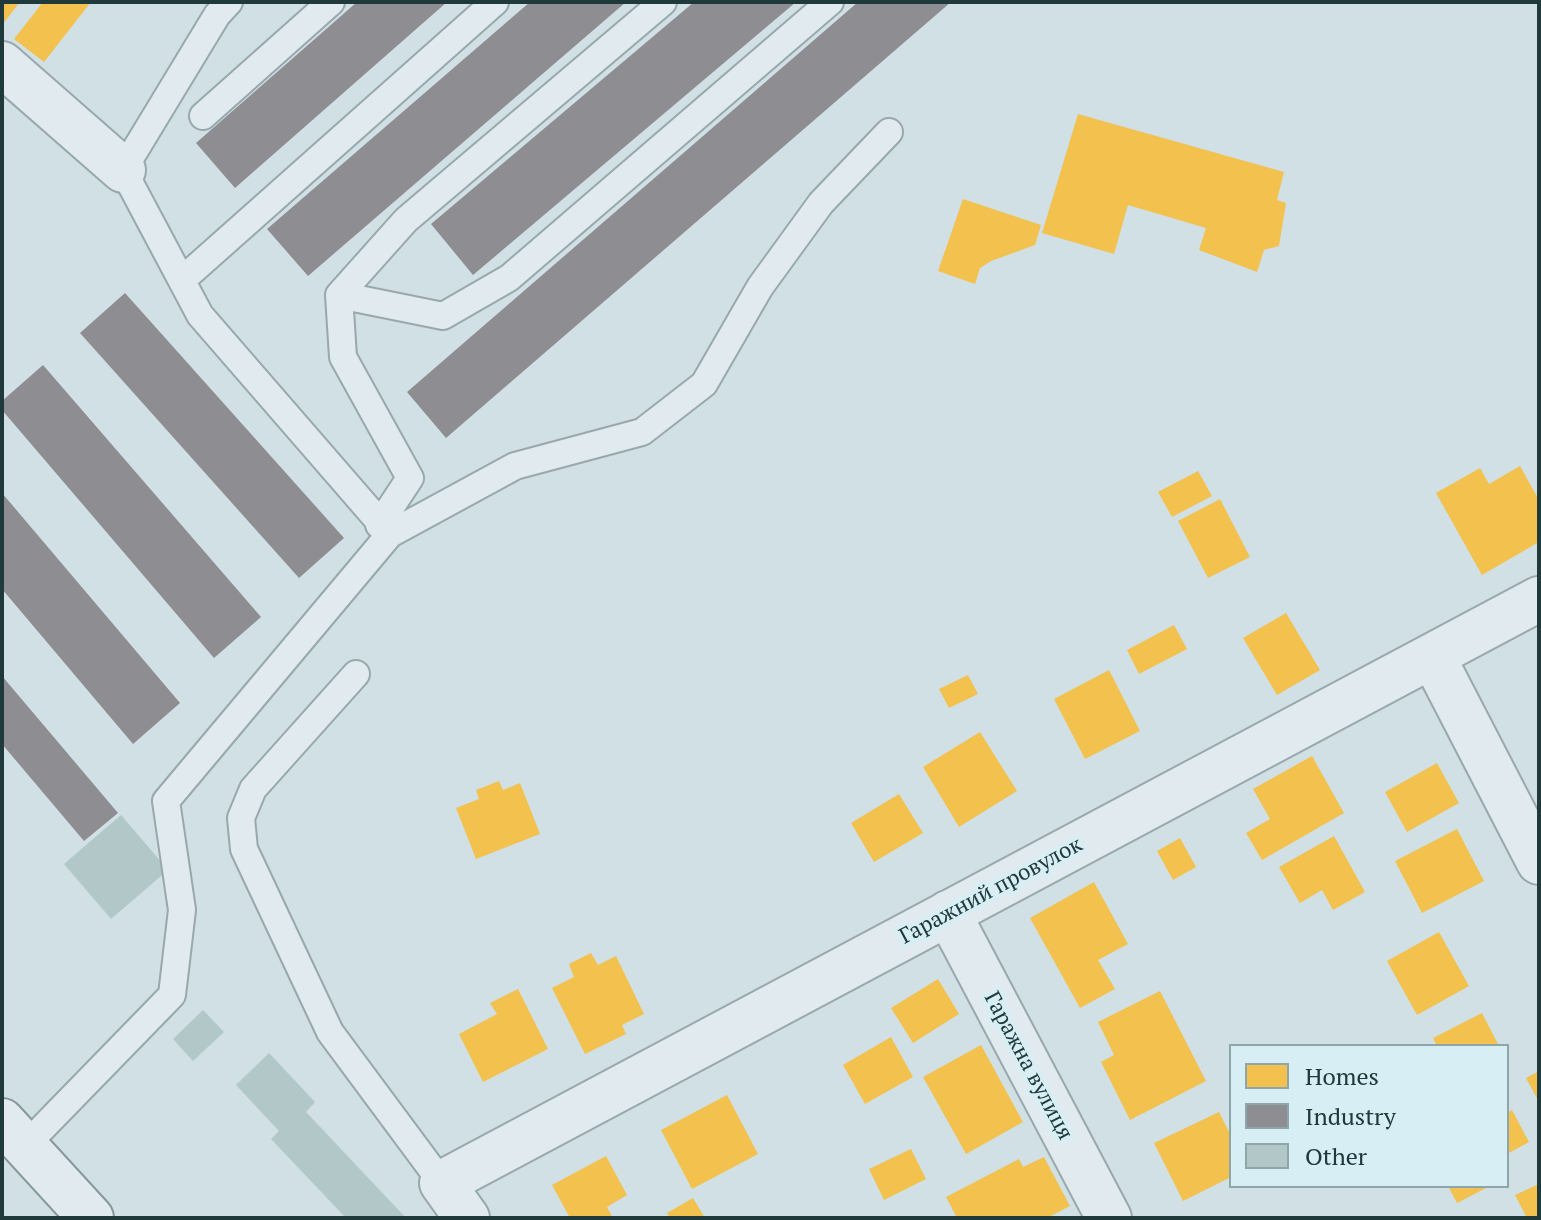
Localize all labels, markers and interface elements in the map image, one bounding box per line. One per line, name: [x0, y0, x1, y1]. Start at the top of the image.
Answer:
street label: Гаражний провулок: [895, 832, 1087, 950]
street label: Гаражна вулиця: [978, 987, 1078, 1145]
legend: [1229, 1044, 1509, 1188]
text: Homes: [1305, 1060, 1379, 1092]
text: Industry: [1305, 1100, 1396, 1132]
text: Other: [1305, 1140, 1367, 1172]

